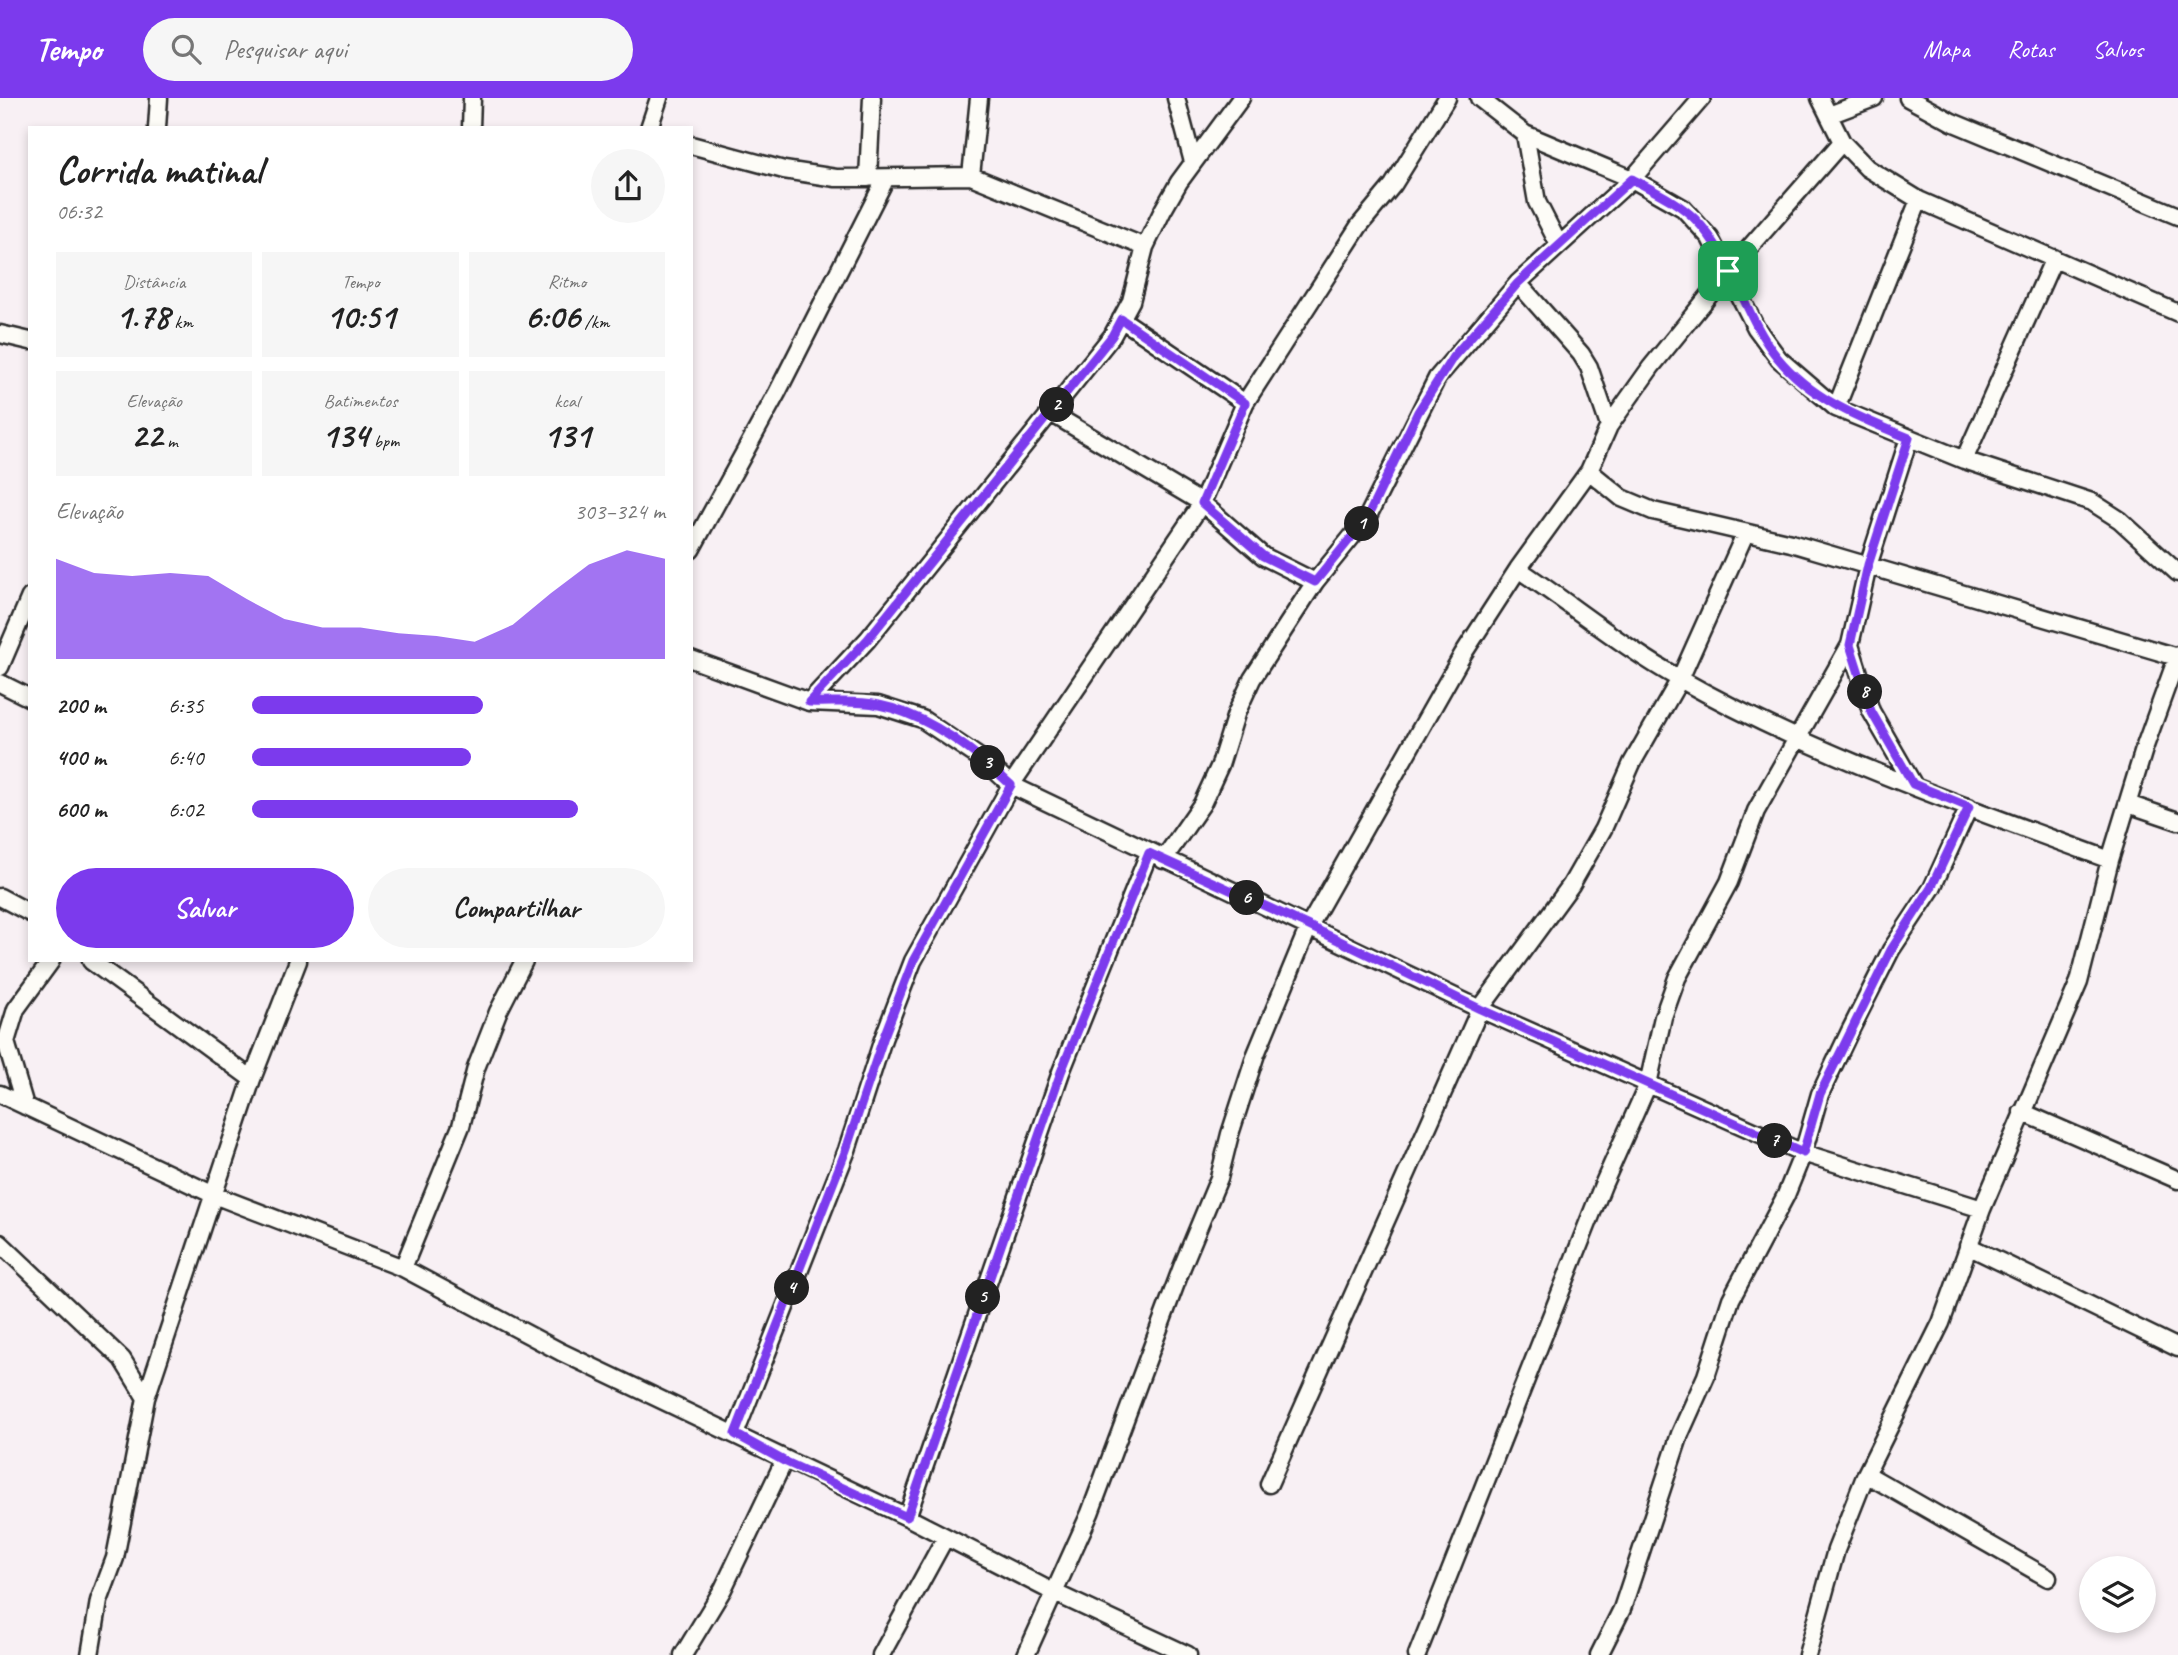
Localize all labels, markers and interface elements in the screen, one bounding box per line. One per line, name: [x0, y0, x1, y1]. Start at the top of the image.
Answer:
search box: [143, 18, 633, 81]
text: Tempo: [35, 28, 101, 70]
icon: search: [167, 30, 205, 68]
text: Pesquisar aqui: [223, 33, 347, 66]
text: Mapa: [1923, 34, 1970, 64]
text: Rotas: [2008, 34, 2054, 64]
text: Salvos: [2092, 34, 2143, 64]
text: Corrida matinal: [56, 147, 262, 194]
button: share: [591, 149, 665, 223]
text: 06:32: [56, 197, 102, 226]
pin: [1698, 241, 1758, 301]
icon: arrive: [1709, 252, 1747, 290]
text: Distância: [123, 270, 185, 294]
text: Tempo: [342, 270, 379, 294]
text: Ritmo: [548, 270, 586, 294]
text: 1.78: [116, 294, 170, 339]
text: 10:51: [326, 294, 395, 339]
text: 6:06: [524, 294, 580, 339]
text: km: [170, 310, 193, 334]
text: /km: [580, 310, 609, 334]
pin: 2: [1040, 388, 1074, 422]
text: Elevação: [127, 389, 182, 413]
text: Batimentos: [324, 389, 397, 413]
text: kcal: [554, 389, 579, 413]
text: 2: [1052, 392, 1061, 416]
text: 22: [131, 413, 162, 458]
text: 134: [322, 413, 369, 458]
text: 131: [543, 413, 590, 458]
text: m: [162, 429, 178, 453]
text: bpm: [369, 429, 399, 453]
text: Elevação: [56, 497, 123, 526]
text: 303–324 m: [574, 497, 665, 526]
pin: 1: [1344, 506, 1380, 542]
text: 1: [1357, 511, 1366, 535]
pin: 8: [1848, 674, 1882, 710]
text: 8: [1860, 679, 1869, 703]
text: 200 m: [56, 691, 106, 720]
text: 6:35: [168, 691, 204, 720]
text: 400 m: [56, 743, 106, 772]
text: 6:40: [168, 743, 204, 772]
pin: 3: [970, 746, 1006, 780]
text: 3: [983, 750, 992, 774]
text: 600 m: [56, 795, 106, 824]
text: 6:02: [168, 795, 204, 824]
button: Salvar: [56, 868, 354, 948]
button: Compartilhar: [368, 868, 665, 948]
pin: 6: [1230, 880, 1264, 916]
text: 6: [1242, 885, 1251, 909]
pin: 7: [1758, 1124, 1792, 1158]
text: 7: [1770, 1128, 1779, 1152]
pin: 4: [774, 1270, 810, 1306]
text: 4: [787, 1275, 796, 1299]
pin: 5: [965, 1280, 1000, 1314]
text: 5: [978, 1284, 987, 1308]
map controls: [2079, 1556, 2156, 1633]
button: layers: [2079, 1556, 2156, 1633]

